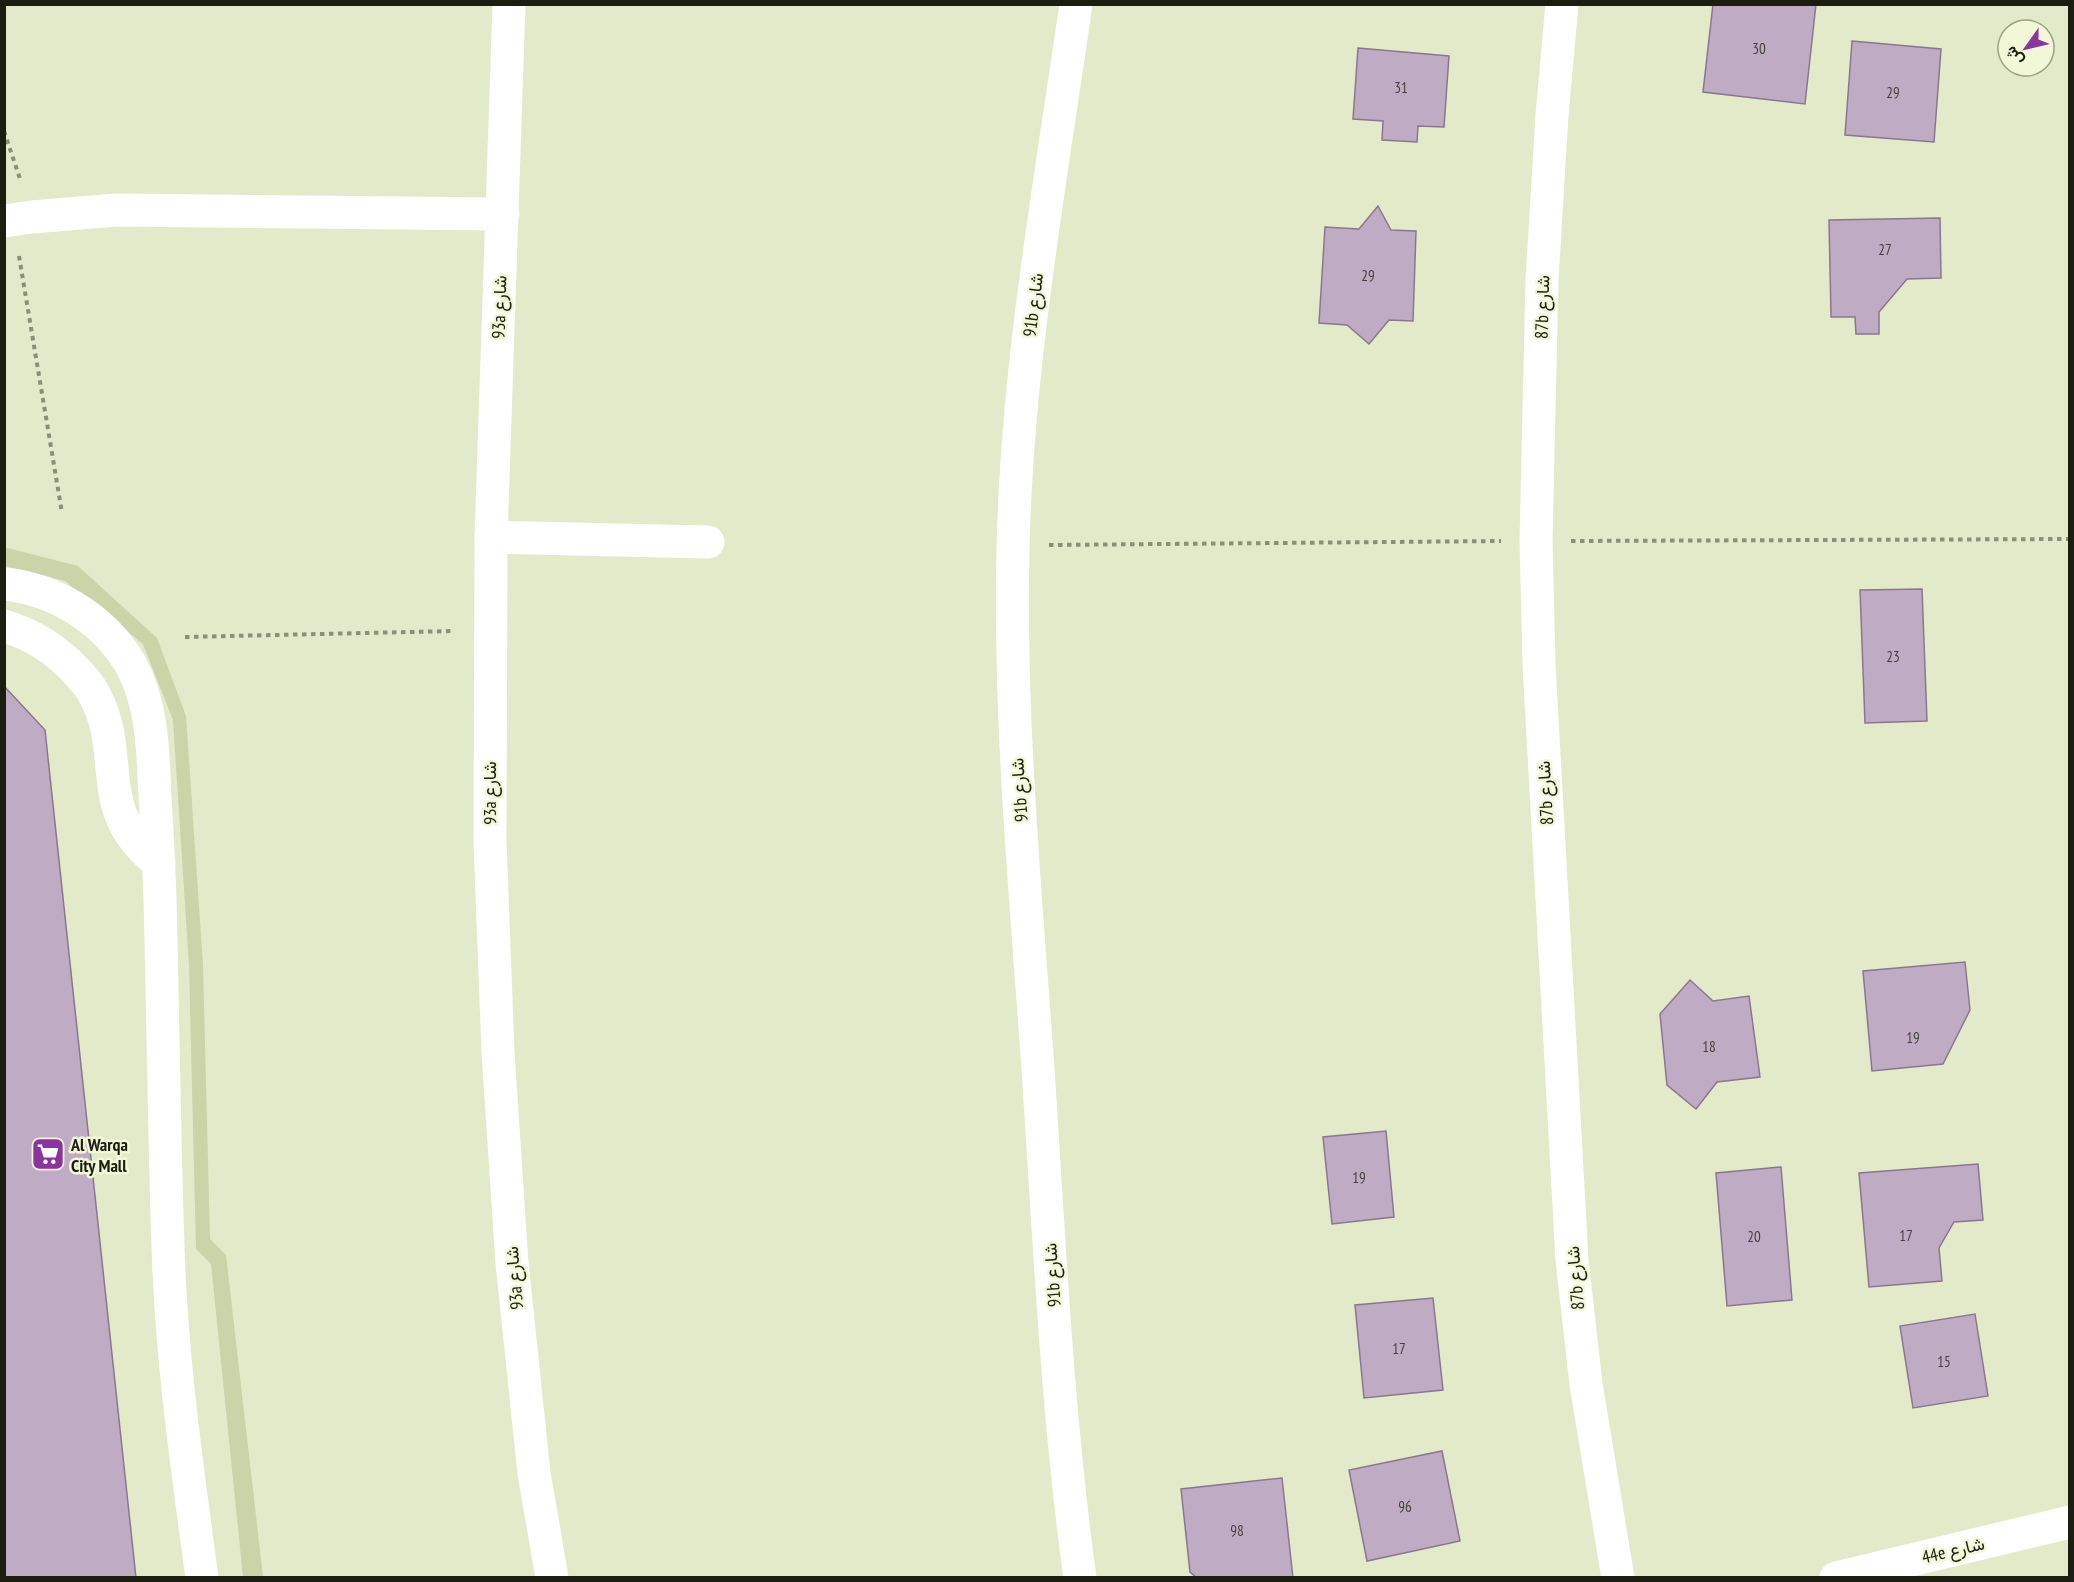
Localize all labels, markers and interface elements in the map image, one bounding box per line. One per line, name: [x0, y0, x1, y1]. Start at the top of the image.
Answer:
north arrow: [1996, 18, 2056, 78]
house number: 30: [1752, 39, 1766, 58]
text: ش: [2000, 43, 2027, 70]
house number: 31: [1394, 78, 1408, 97]
house number: 29: [1886, 83, 1900, 102]
house number: 27: [1878, 240, 1892, 259]
house number: 29: [1361, 266, 1375, 285]
street label: 91b شارع: [1018, 272, 1049, 338]
street label: 93a شارع: [486, 275, 513, 339]
street label: 87b شارع: [1529, 275, 1556, 339]
house number: 23: [1886, 647, 1900, 666]
street label: 91b شارع: [1005, 757, 1034, 823]
street label: 87b شارع: [1532, 760, 1559, 826]
street label: 93a شارع: [478, 761, 502, 825]
house number: 19: [1906, 1028, 1920, 1047]
house number: 18: [1702, 1037, 1716, 1056]
place label: Al Warqa City Mall: [70, 1133, 128, 1177]
supermarket icon: Al Warqa City Mall: [30, 1136, 66, 1172]
house number: 19: [1352, 1168, 1366, 1187]
house number: 17: [1899, 1226, 1913, 1245]
house number: 20: [1747, 1227, 1761, 1246]
street label: 91b شارع: [1038, 1242, 1067, 1308]
street label: 93a شارع: [500, 1245, 529, 1311]
street label: 87b شارع: [1561, 1245, 1590, 1311]
house number: 17: [1392, 1339, 1406, 1358]
house number: 15: [1937, 1352, 1951, 1371]
house number: 96: [1398, 1497, 1412, 1516]
house number: 98: [1230, 1521, 1244, 1540]
street label: 44e شارع: [1919, 1532, 1987, 1569]

